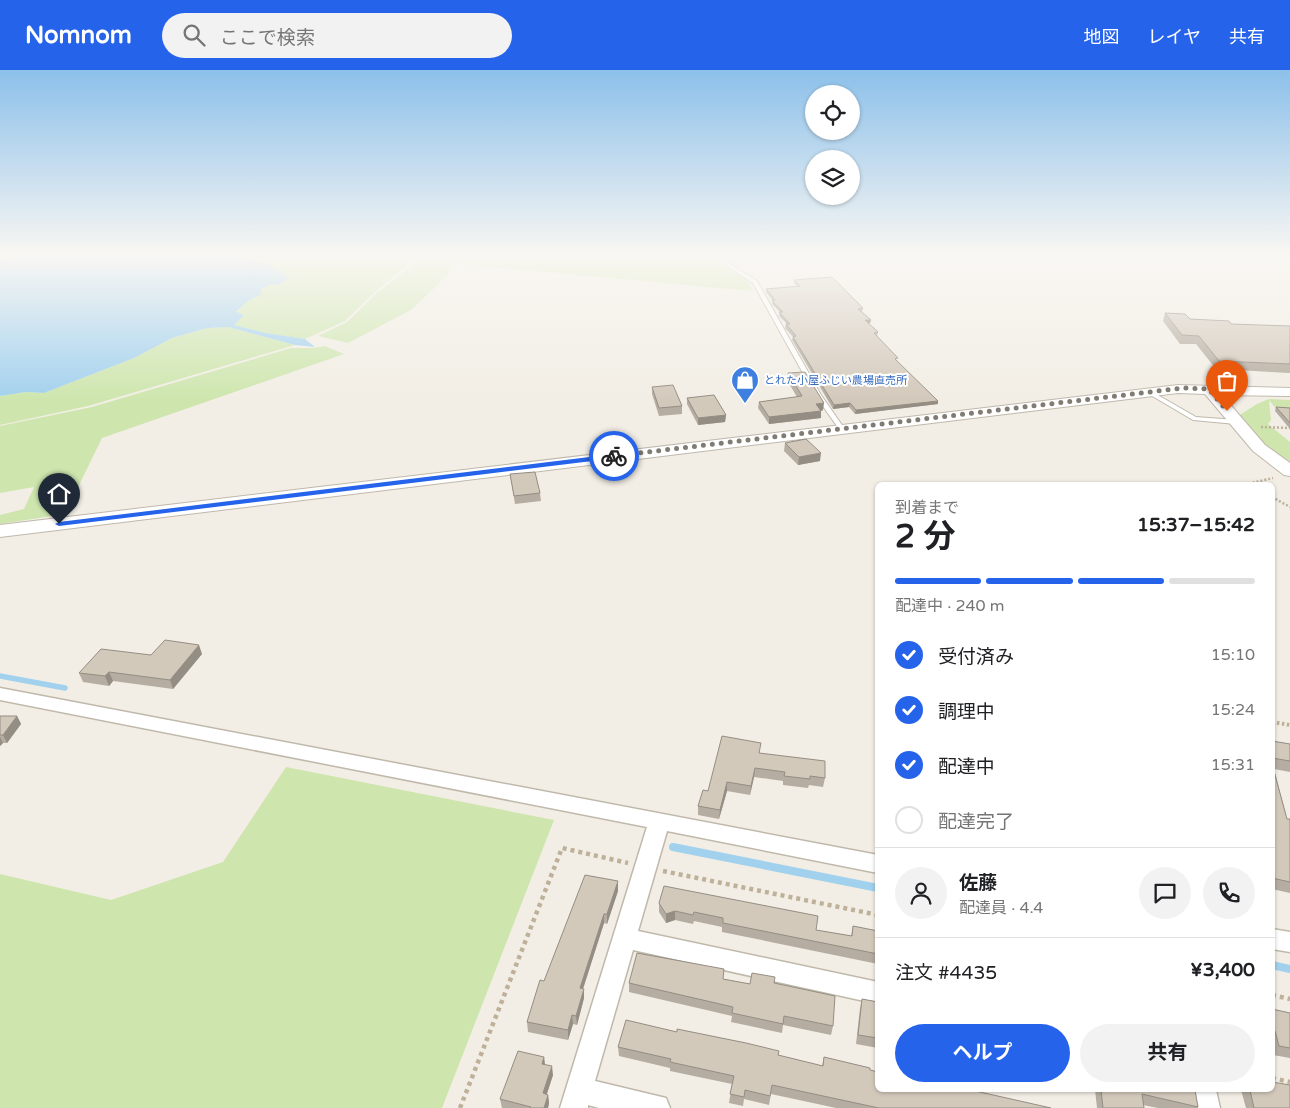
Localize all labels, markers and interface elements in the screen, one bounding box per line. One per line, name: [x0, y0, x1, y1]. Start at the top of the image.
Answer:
search box: [162, 13, 512, 58]
text: Nomnom: [25, 21, 132, 50]
icon: search: [180, 21, 208, 49]
text: 地図: [1084, 26, 1120, 48]
text: レイヤ: [1148, 26, 1201, 48]
text: 共有: [1229, 26, 1265, 48]
text: ここで検索: [220, 27, 315, 49]
map controls: [805, 85, 860, 205]
button: locate: [805, 85, 860, 140]
button: layers: [805, 150, 860, 205]
pin: [1206, 360, 1248, 411]
shop icon: とれた小屋ふじい農場直売所: [730, 365, 760, 404]
icon: bag: [1213, 367, 1241, 395]
place label: とれた小屋ふじい農場直売所: [764, 374, 908, 387]
courier: [589, 431, 639, 481]
icon: bike: [600, 442, 628, 470]
pin: [38, 473, 80, 524]
icon: home: [45, 480, 73, 508]
text: 到着まで: [895, 498, 959, 518]
text: 15:37–15:42: [1137, 514, 1255, 536]
text: 2 分: [895, 518, 955, 556]
text: 配達中 · 240 m: [895, 596, 1004, 616]
icon: check: [895, 641, 923, 669]
text: 15:10: [1211, 645, 1255, 665]
text: 受付済み: [938, 646, 1014, 668]
icon: check: [895, 696, 923, 724]
text: 15:24: [1211, 700, 1255, 720]
text: 調理中: [938, 701, 995, 723]
icon: check: [895, 751, 923, 779]
text: 15:31: [1211, 755, 1255, 775]
text: 配達中: [938, 756, 995, 778]
text: 配達完了: [938, 811, 1014, 833]
button: person: [895, 867, 947, 919]
button: chat: [1139, 867, 1191, 919]
button: phone: [1203, 867, 1255, 919]
text: 佐藤: [959, 872, 997, 894]
text: 配達員 · 4.4: [959, 898, 1043, 918]
text: ¥3,400: [1190, 959, 1255, 981]
text: 注文 #4435: [895, 962, 997, 984]
button: ヘルプ: [895, 1024, 1070, 1082]
button: 共有: [1080, 1024, 1255, 1082]

